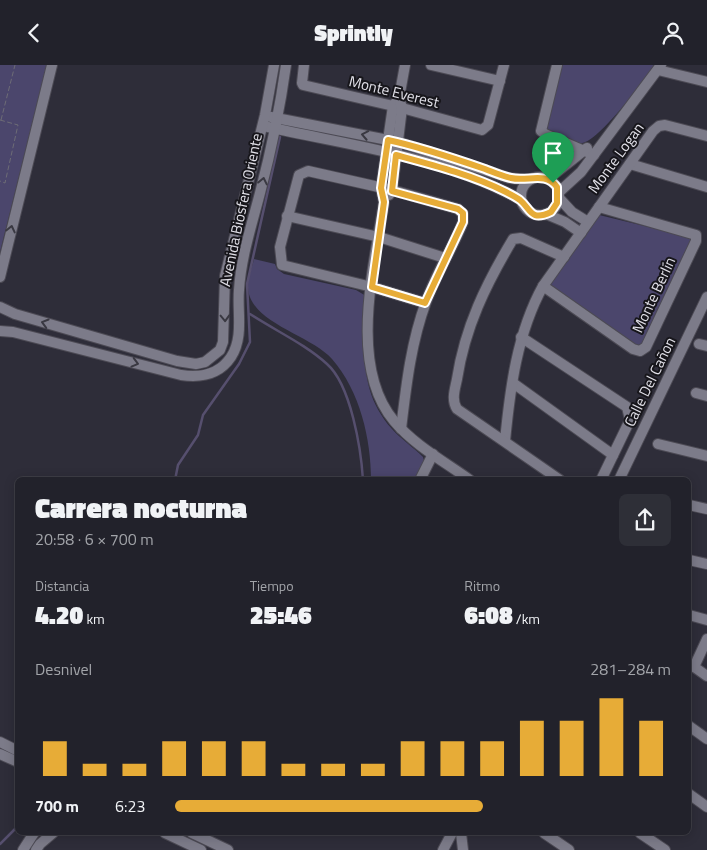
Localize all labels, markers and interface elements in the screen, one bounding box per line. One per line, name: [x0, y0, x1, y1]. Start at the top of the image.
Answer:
text: Sprintly: [314, 16, 393, 50]
icon: back: [20, 19, 48, 47]
icon: person: [659, 19, 687, 47]
street label: Monte Everest: [347, 69, 442, 114]
street label: Monte Logan: [582, 117, 649, 198]
street label: Avenida Biosfera Oriente: [213, 131, 268, 289]
one-way arrow: [360, 131, 369, 141]
pin: [532, 132, 574, 183]
icon: arrive: [539, 139, 567, 167]
one-way arrow: [257, 177, 267, 186]
one-way arrow: [5, 225, 16, 234]
street label: Monte Berlín: [626, 253, 681, 337]
one-way arrow: [219, 314, 230, 322]
one-way arrow: [41, 319, 49, 329]
street label: Calle Del Cañon: [618, 333, 681, 431]
one-way arrow: [130, 358, 138, 368]
text: Carrera nocturna: [35, 486, 247, 529]
button: share: [619, 494, 671, 546]
text: 20:58 · 6 × 700 m: [35, 527, 154, 551]
text: Distancia: [35, 575, 89, 596]
text: Tiempo: [250, 575, 294, 596]
text: Ritmo: [464, 575, 500, 596]
text: 4.20: [35, 596, 83, 634]
text: 25:46: [250, 596, 312, 634]
text: 6:08: [464, 596, 513, 634]
text: km: [83, 608, 105, 629]
text: /km: [513, 608, 540, 629]
text: Desnivel: [35, 657, 92, 681]
text: 281–284 m: [590, 657, 671, 681]
text: 700 m: [35, 794, 79, 818]
text: 6:23: [115, 794, 145, 818]

